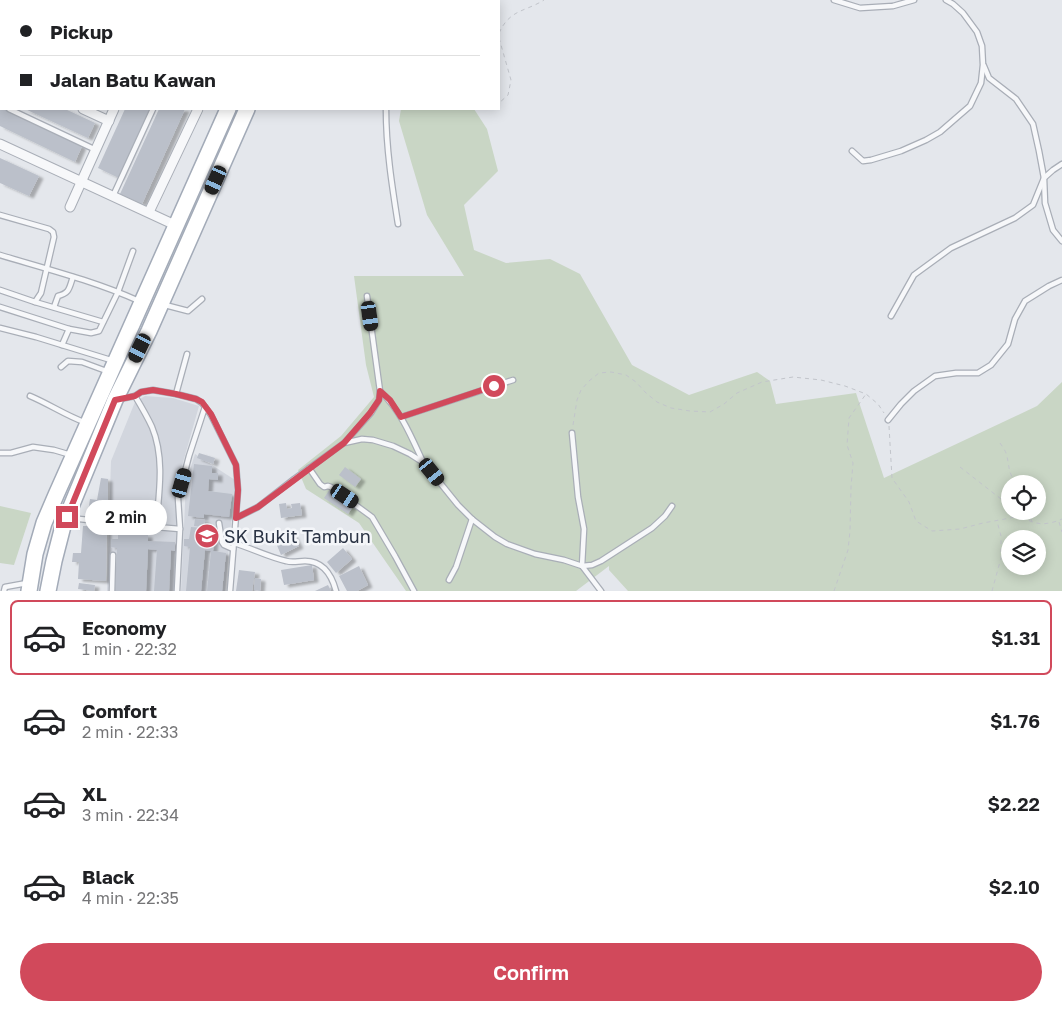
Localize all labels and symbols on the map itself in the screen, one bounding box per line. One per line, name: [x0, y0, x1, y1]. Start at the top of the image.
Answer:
car: [203, 163, 228, 197]
car: [360, 300, 379, 332]
car: [126, 331, 153, 365]
route start: [483, 375, 505, 397]
car: [416, 456, 447, 488]
car: [170, 467, 193, 499]
car: [328, 481, 361, 511]
callout: 2 min: [84, 500, 167, 534]
route end: [56, 506, 78, 528]
school or university icon: SK Bukit Tambun: [194, 523, 220, 549]
place label: SK Bukit Tambun: [224, 525, 371, 547]

